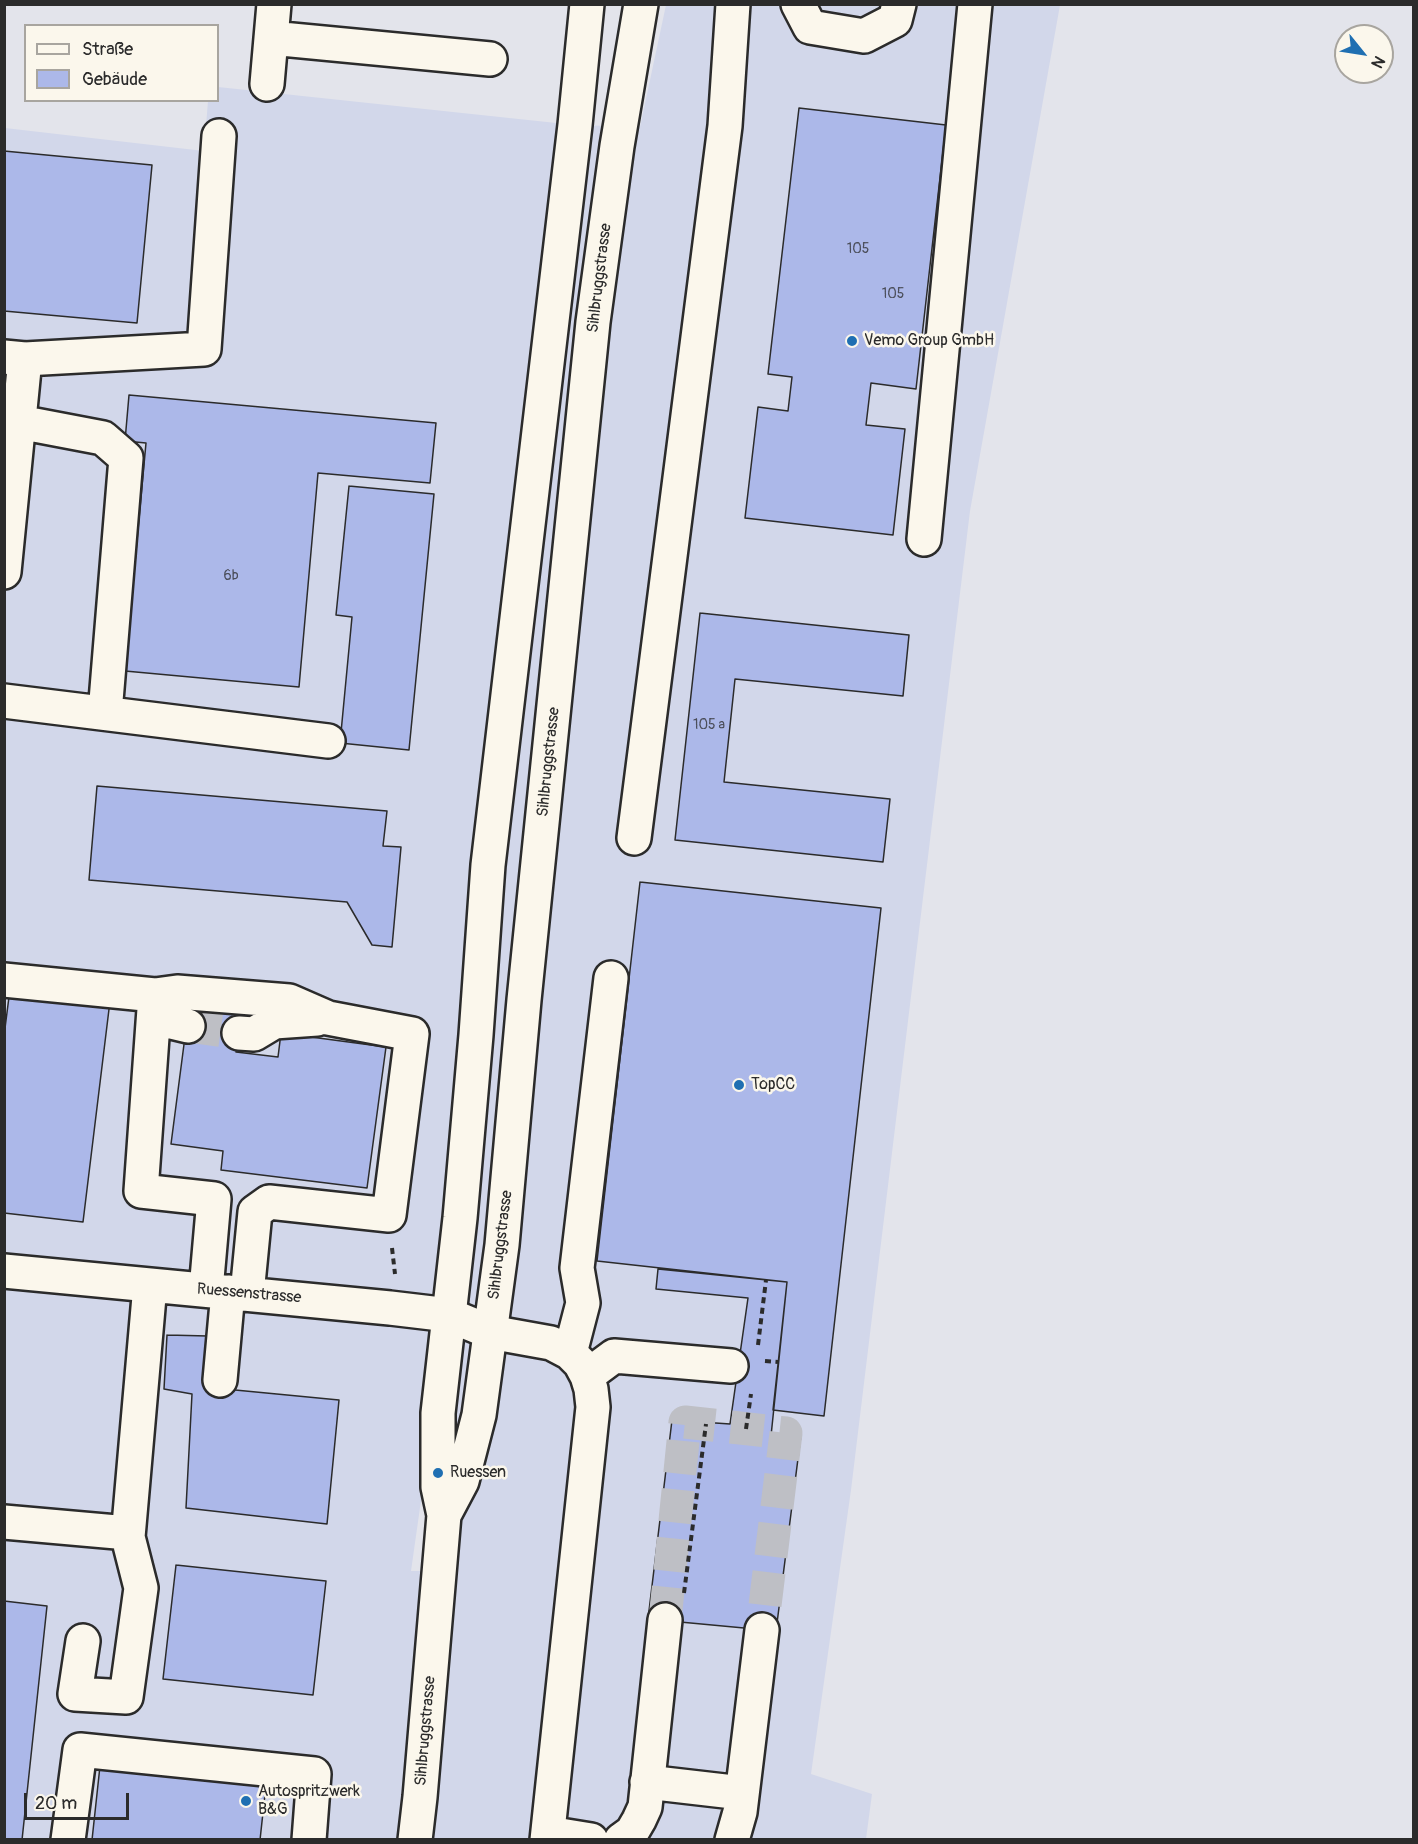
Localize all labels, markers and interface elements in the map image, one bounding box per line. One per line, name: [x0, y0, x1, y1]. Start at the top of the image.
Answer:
legend: [24, 24, 219, 102]
north arrow: [1334, 24, 1394, 84]
text: Straße: [82, 38, 133, 61]
text: N: [1366, 52, 1389, 72]
text: Gebäude: [82, 68, 147, 91]
street label: Sihlbruggstrasse: [584, 222, 616, 334]
house number: 105: [847, 241, 869, 257]
house number: 105: [882, 286, 904, 302]
place label: Vemo Group GmbH: [864, 331, 994, 351]
marker: Vemo Group GmbH: [845, 334, 859, 348]
house number: 6b: [223, 568, 239, 584]
street label: Sihlbruggstrasse: [534, 706, 564, 818]
house number: 105 a: [693, 717, 725, 733]
place label: TopCC: [751, 1075, 795, 1095]
marker: TopCC: [732, 1078, 746, 1092]
street label: Sihlbruggstrasse: [485, 1189, 517, 1301]
street label: Ruessenstrasse: [196, 1280, 302, 1308]
place label: Ruessen: [450, 1463, 506, 1483]
marker: Ruessen: [431, 1466, 445, 1480]
street label: Sihlbruggstrasse: [412, 1675, 440, 1787]
scale bar: [27, 1781, 132, 1819]
place label: Autospritzwerk B&G: [258, 1782, 360, 1820]
text: 20 m: [35, 1792, 77, 1815]
marker: Autospritzwerk B&G: [239, 1794, 253, 1808]

